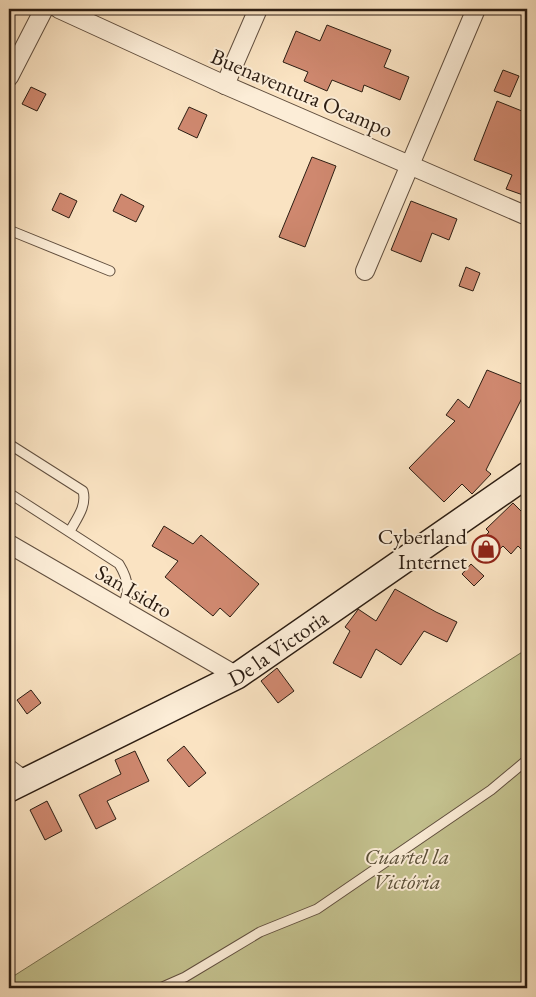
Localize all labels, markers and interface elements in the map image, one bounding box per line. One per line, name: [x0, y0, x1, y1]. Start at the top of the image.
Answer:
street label: Buenaventura Ocampo: [207, 42, 397, 144]
place label: Cyberland Internet: [378, 522, 468, 576]
shop icon: Cyberland Internet: [471, 534, 501, 564]
street label: San Isidro: [90, 557, 178, 625]
street label: De la Victoria: [223, 603, 334, 693]
park label: Cuartel la Victória: [365, 842, 449, 896]

